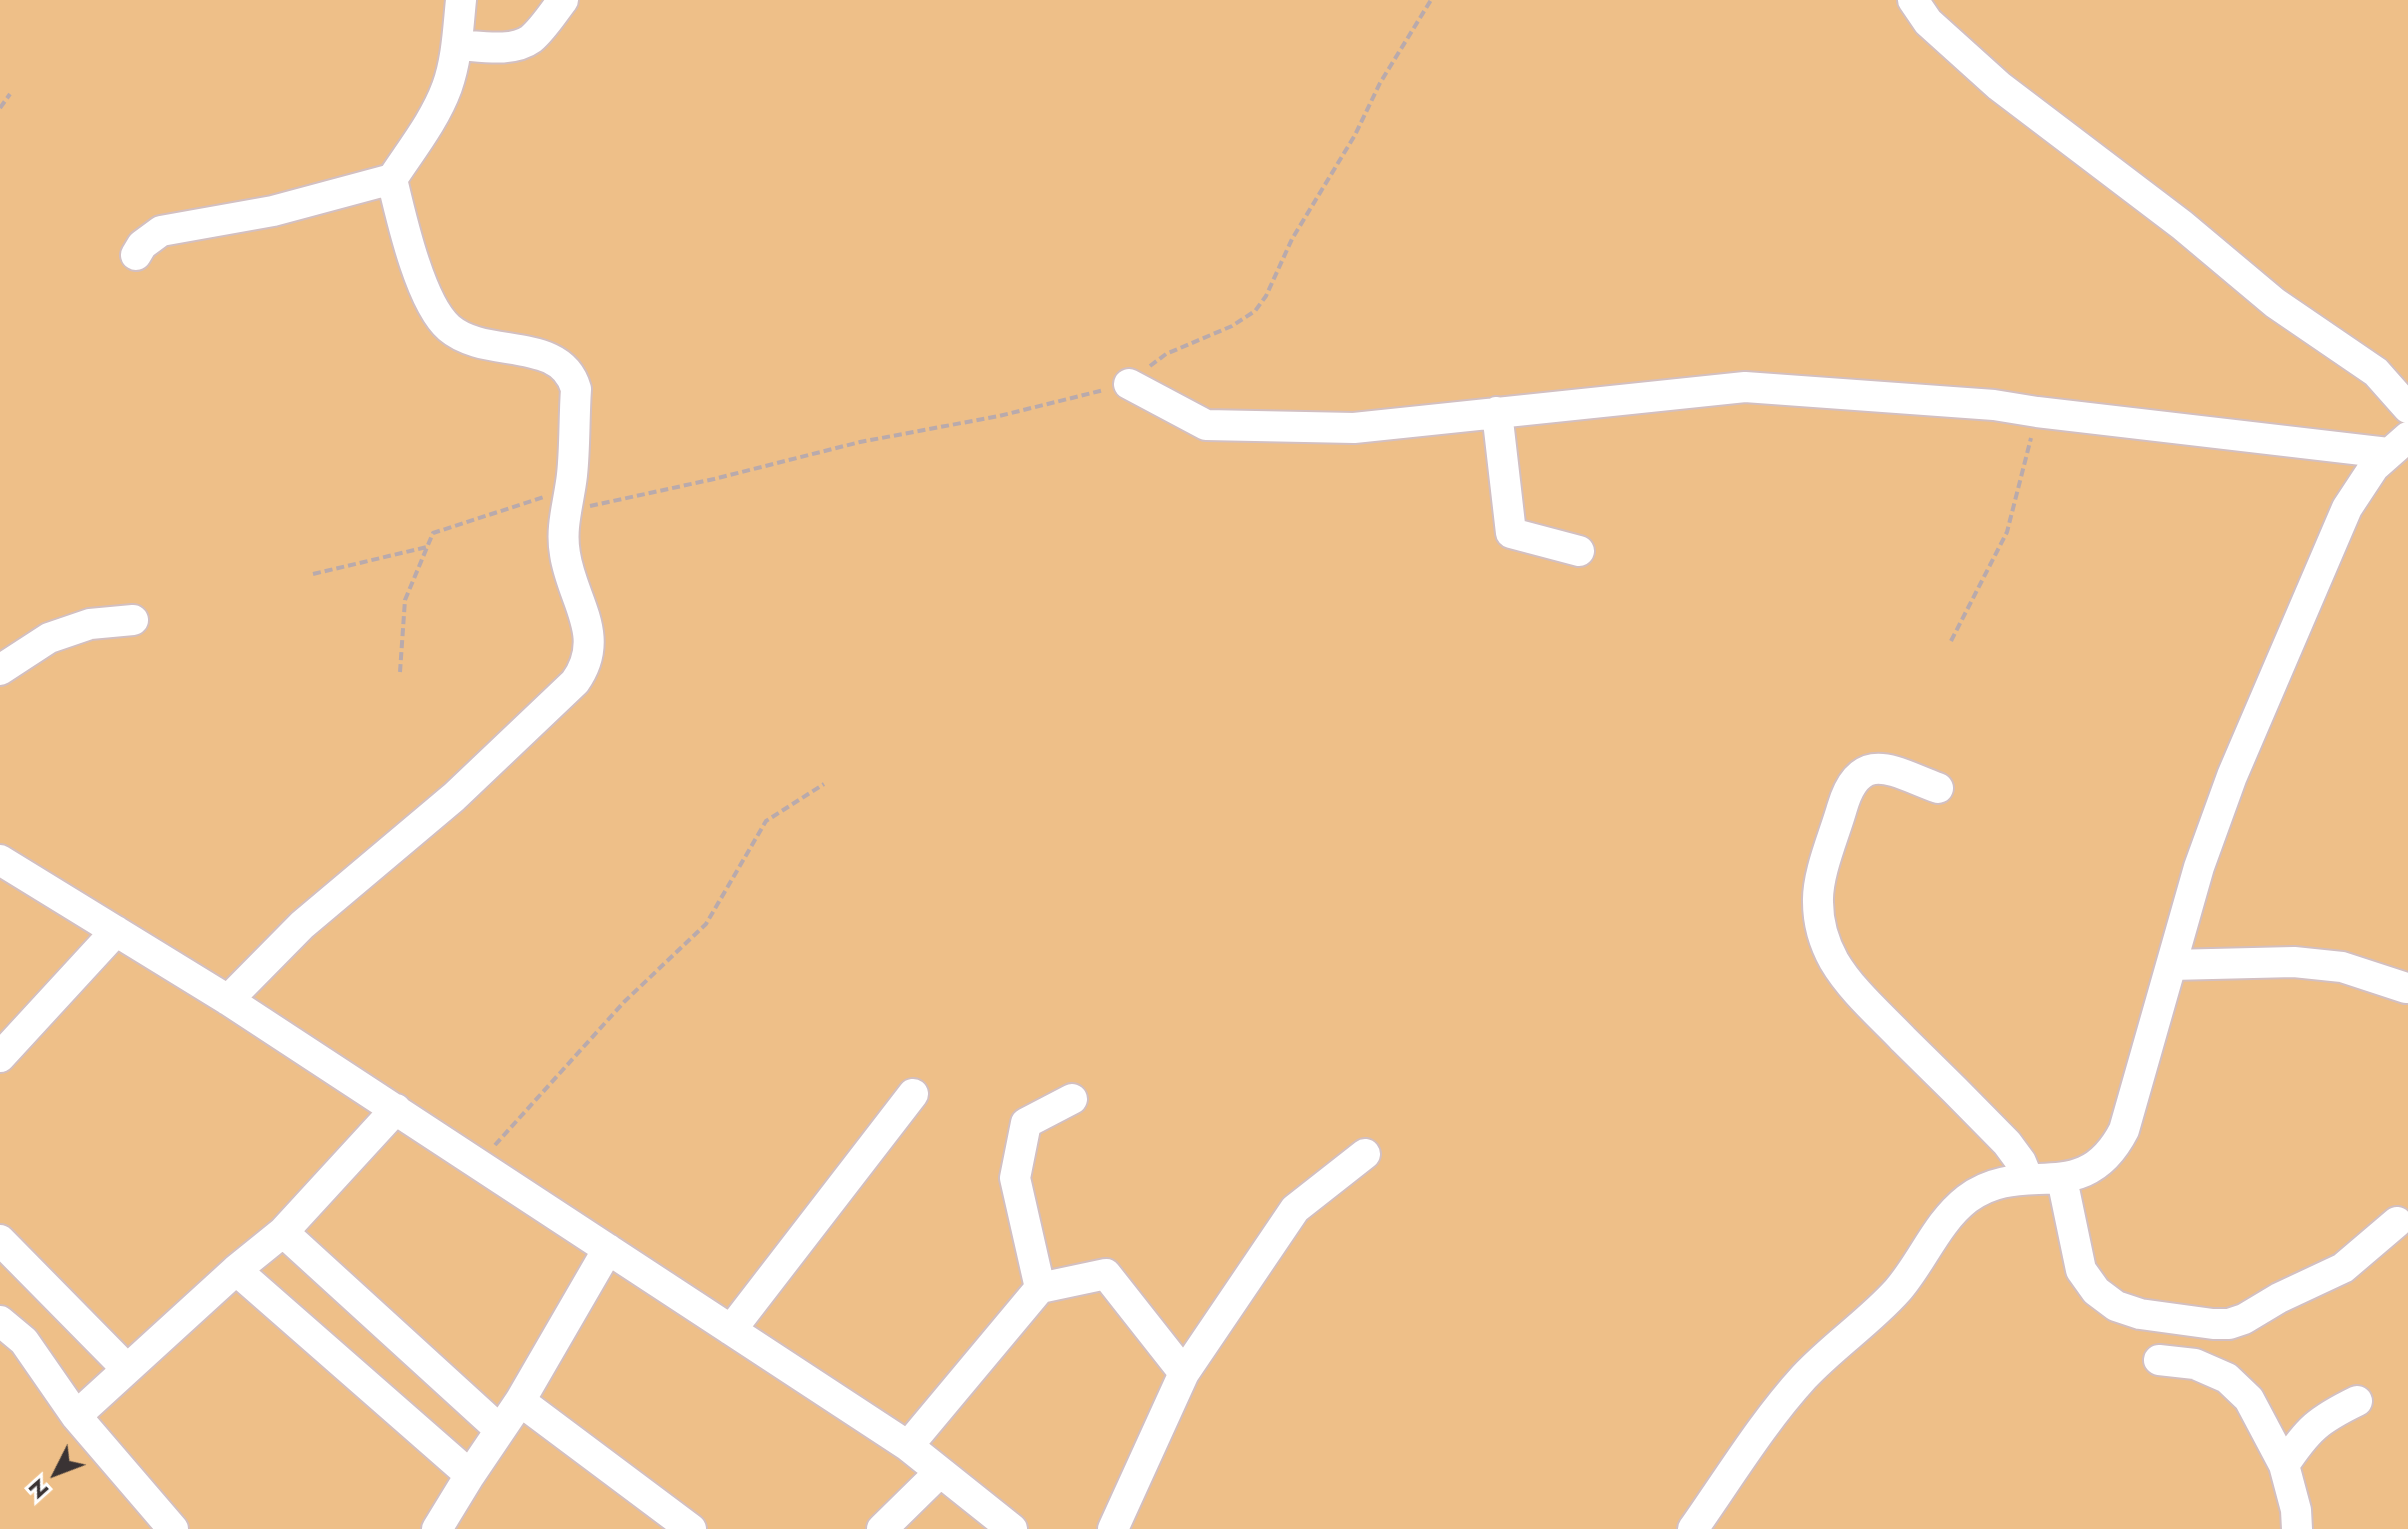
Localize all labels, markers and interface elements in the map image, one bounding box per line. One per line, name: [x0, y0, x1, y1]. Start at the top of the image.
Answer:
north arrow: [16, 1433, 96, 1513]
text: N: [20, 1472, 56, 1506]

